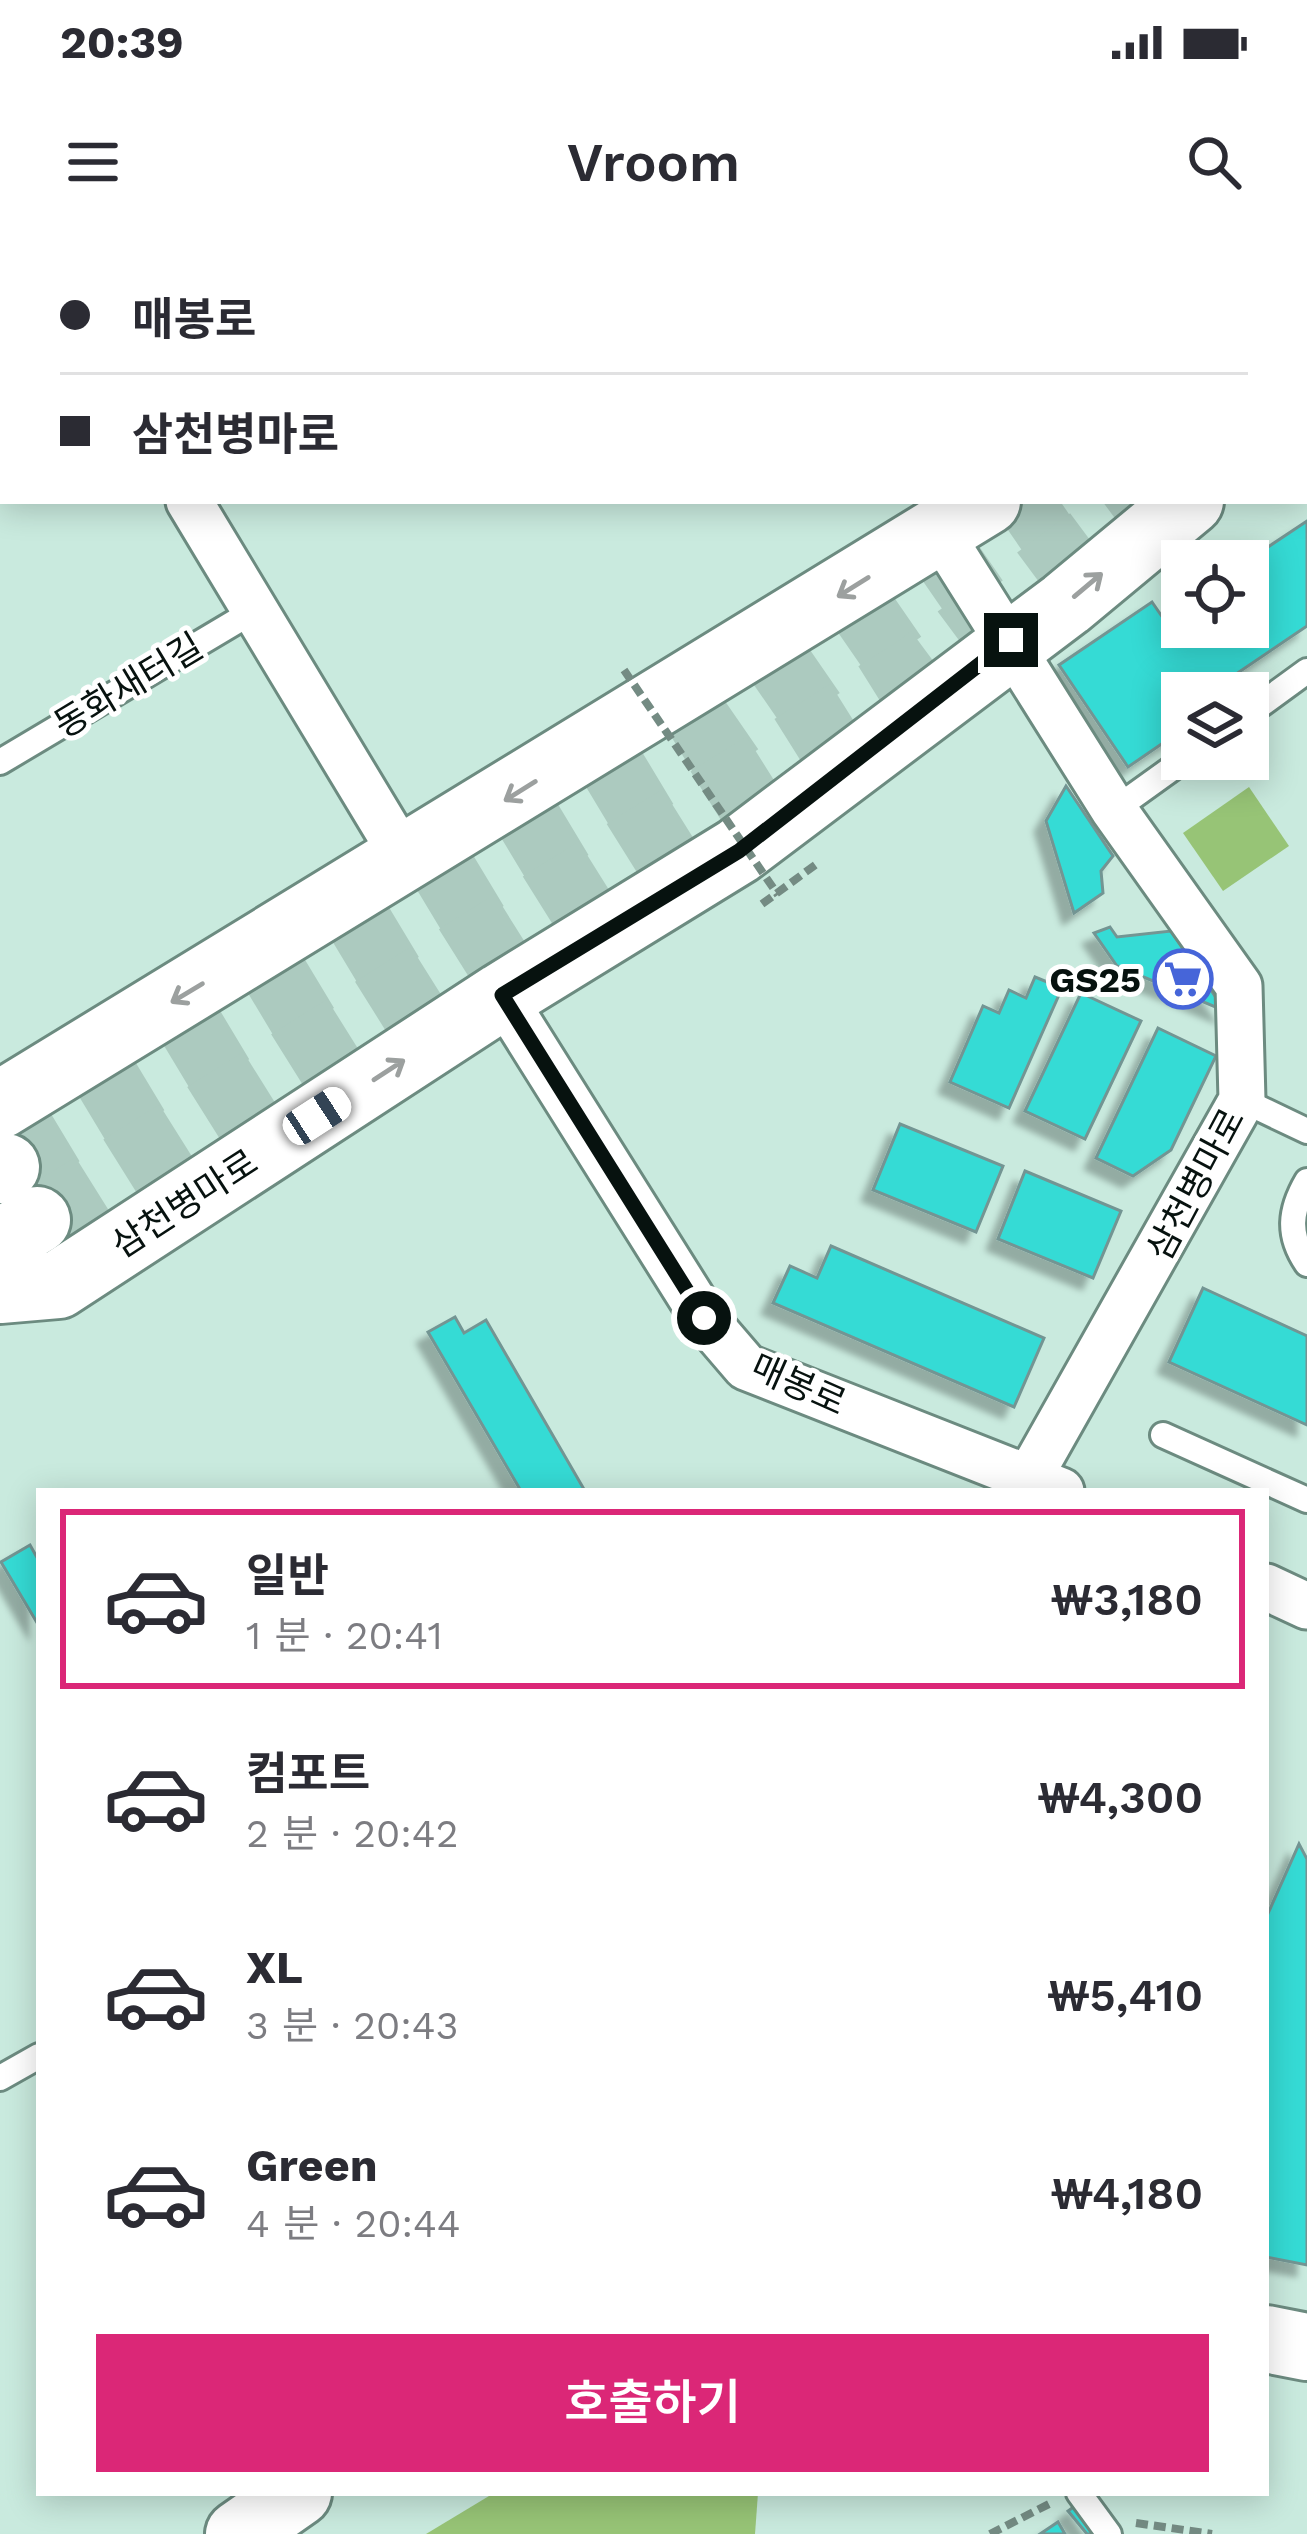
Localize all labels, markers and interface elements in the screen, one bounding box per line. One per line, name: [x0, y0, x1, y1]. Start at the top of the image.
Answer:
text: 20:39: [60, 16, 184, 69]
icon: menu: [60, 129, 126, 195]
icon: search: [1181, 129, 1247, 195]
text: Vroom: [567, 131, 740, 194]
text: 매봉로: [132, 293, 256, 346]
text: 삼천병마로: [132, 408, 339, 461]
map controls: [1161, 540, 1269, 780]
button: locate: [1161, 540, 1269, 648]
one-way arrow: [1072, 572, 1103, 600]
one-way arrow: [837, 575, 871, 599]
route end: [984, 613, 1038, 667]
street label: 동화새터길: [47, 625, 210, 747]
button: layers: [1161, 672, 1269, 780]
one-way arrow: [504, 779, 538, 803]
supermarket icon: GS25: [1152, 948, 1214, 1010]
place label: GS25: [1049, 959, 1141, 1001]
one-way arrow: [170, 981, 205, 1005]
one-way arrow: [371, 1057, 405, 1082]
car: [277, 1081, 357, 1151]
street label: 삼천병마로: [1138, 1101, 1253, 1267]
street label: 삼천병마로: [104, 1141, 265, 1267]
route start: [677, 1291, 731, 1345]
street label: 매봉로: [745, 1346, 853, 1424]
icon: car: [102, 1545, 210, 1653]
text: 일반: [246, 1549, 329, 1602]
text: ₩3,180: [1051, 1573, 1203, 1626]
text: 1 분 · 20:41: [246, 1613, 443, 1658]
icon: car: [102, 1743, 210, 1851]
text: 컴포트: [246, 1747, 370, 1800]
text: ₩4,300: [1038, 1771, 1203, 1824]
text: 2 분 · 20:42: [246, 1811, 458, 1856]
icon: car: [102, 1941, 210, 2049]
text: XL: [246, 1941, 303, 1994]
text: ₩5,410: [1047, 1969, 1203, 2022]
text: 3 분 · 20:43: [246, 2003, 458, 2048]
icon: car: [102, 2139, 210, 2247]
text: Green: [246, 2139, 378, 2192]
text: ₩4,180: [1051, 2167, 1203, 2220]
text: 4 분 · 20:44: [246, 2201, 461, 2246]
button: 호출하기: [96, 2334, 1209, 2472]

